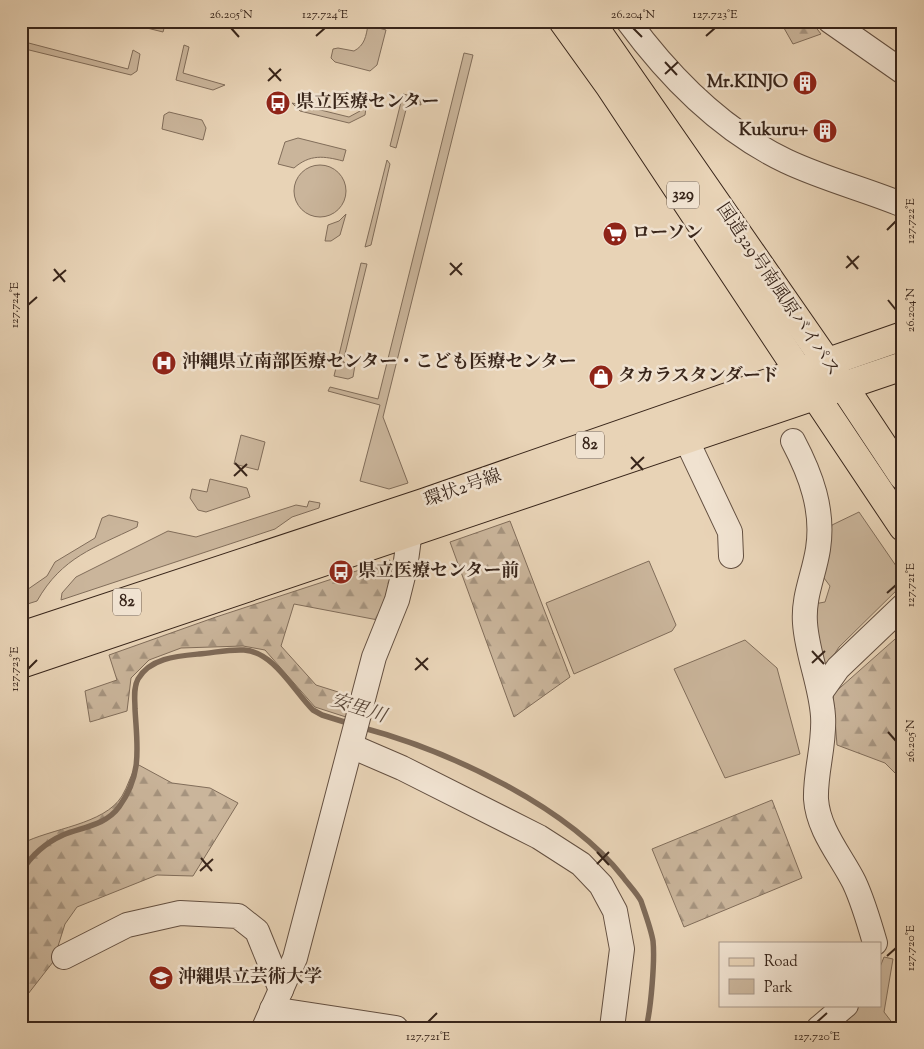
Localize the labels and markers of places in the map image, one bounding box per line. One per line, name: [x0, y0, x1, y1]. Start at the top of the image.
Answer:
place label: Mr.KINJO: [707, 70, 788, 96]
building icon: Mr.KINJO: [792, 70, 818, 96]
bus stop icon: 県立医療センター: [265, 90, 291, 116]
place label: 県立医療センター: [296, 90, 439, 116]
place label: Kukuru+: [739, 118, 809, 144]
building icon: Kukuru+: [812, 118, 838, 144]
supermarket icon: ローソン: [602, 221, 628, 247]
place label: ローソン: [632, 221, 703, 247]
hospital icon: 沖縄県立南部医療センター・こども医療センター: [151, 350, 177, 376]
place label: 沖縄県立南部医療センター・こども医療センター: [182, 350, 577, 376]
shop icon: タカラスタンダード: [588, 364, 614, 390]
place label: タカラスタンダード: [618, 364, 779, 390]
bus stop icon: 県立医療センター前: [328, 559, 354, 585]
place label: 県立医療センター前: [358, 559, 519, 585]
school or university icon: 沖縄県立芸術大学: [148, 965, 174, 991]
place label: 沖縄県立芸術大学: [178, 965, 322, 991]

